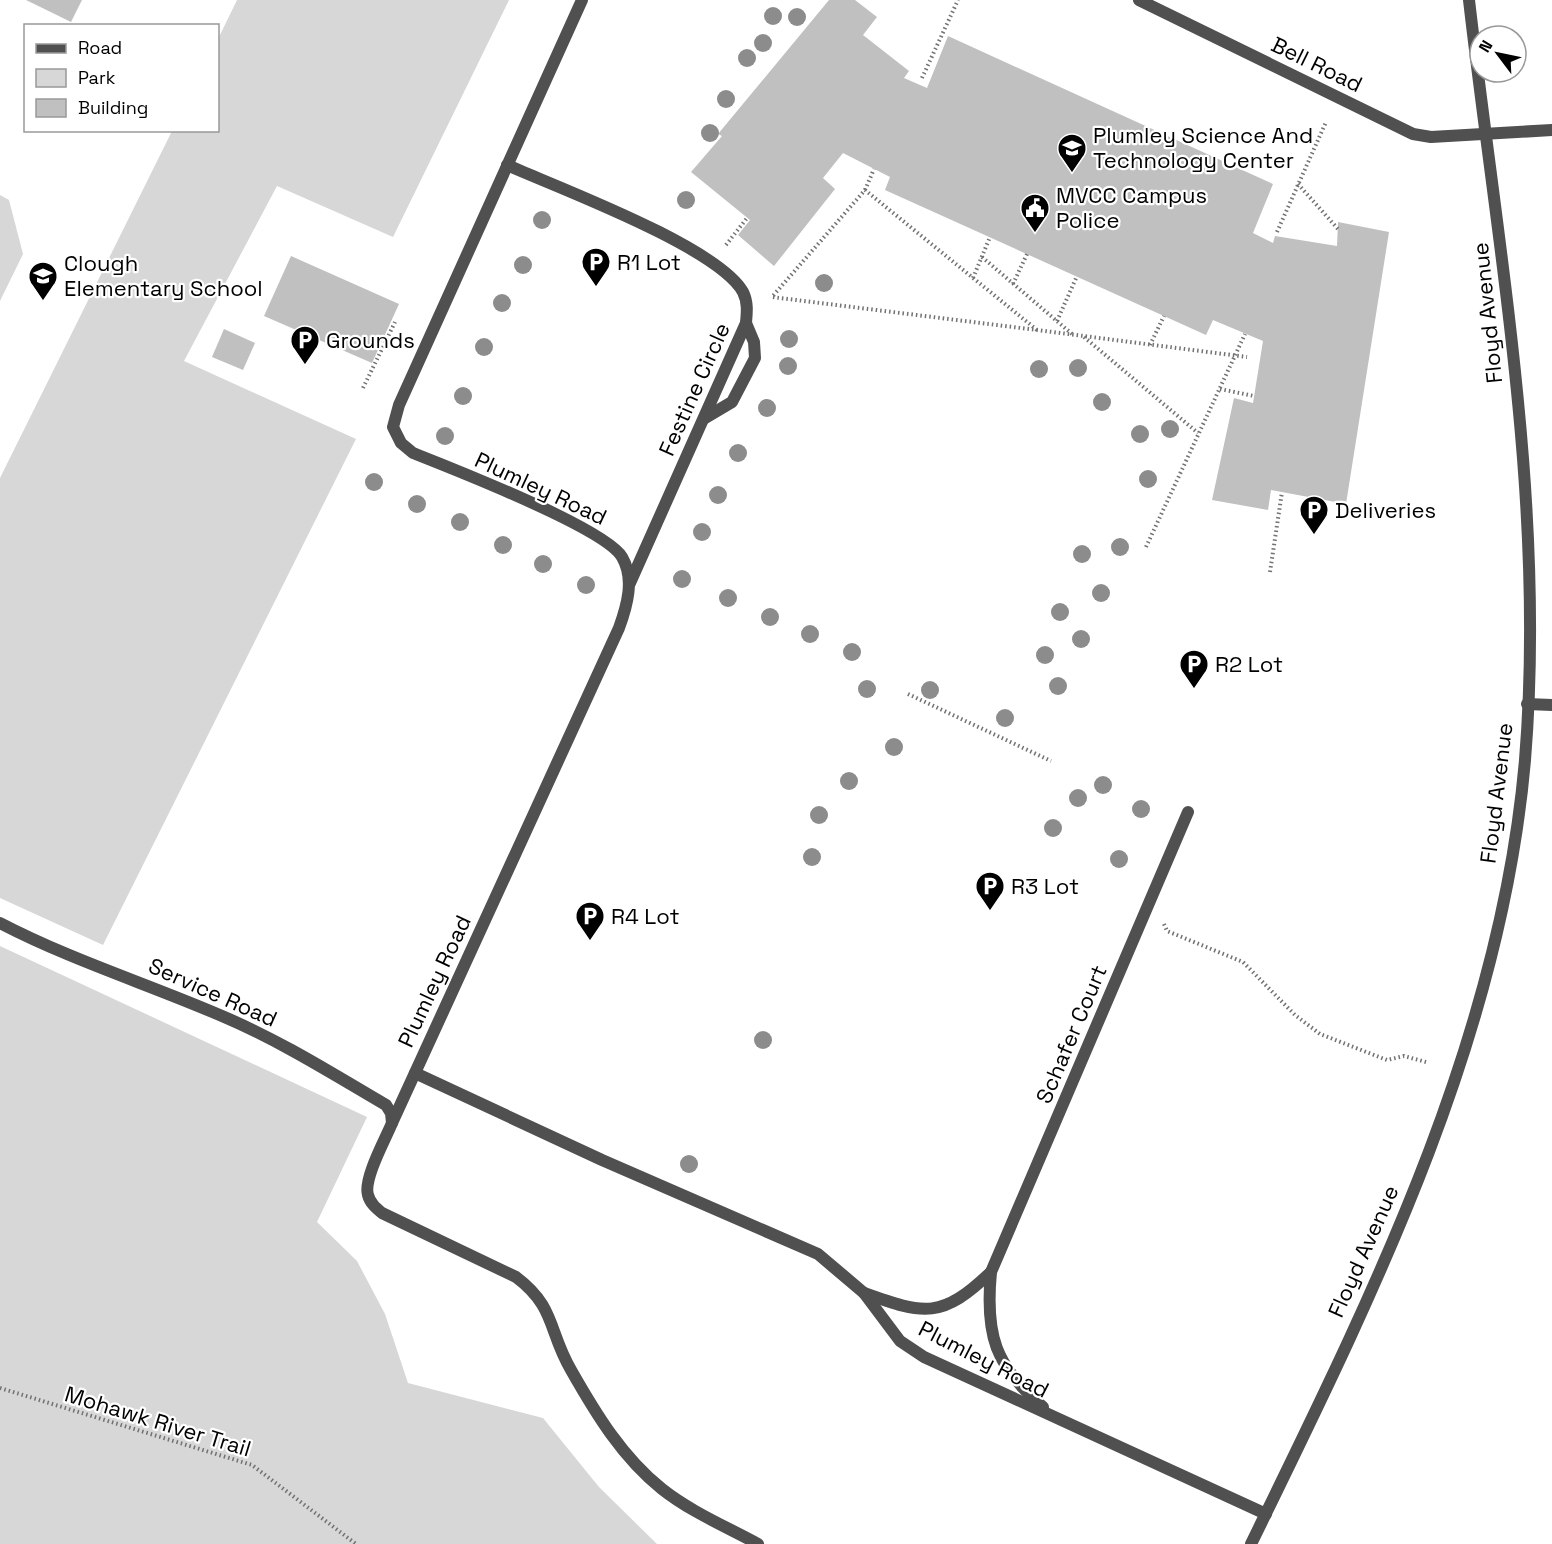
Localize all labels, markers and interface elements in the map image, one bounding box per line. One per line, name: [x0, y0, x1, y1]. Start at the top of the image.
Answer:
legend: [24, 24, 219, 132]
north arrow: [1468, 24, 1528, 84]
street label: Bell Road: [1267, 30, 1367, 98]
text: Road: [78, 36, 122, 59]
text: N: [1474, 36, 1497, 56]
text: Park: [78, 66, 116, 89]
text: Building: [78, 96, 148, 119]
place label: Plumley Science And Technology Center: [1093, 121, 1313, 174]
school or university icon: Plumley Science And Technology Center: [1056, 132, 1088, 174]
place label: MVCC Campus Police: [1056, 181, 1207, 234]
public building icon: MVCC Campus Police: [1019, 192, 1051, 234]
street label: Floyd Avenue: [1466, 241, 1508, 385]
parking icon: R1 Lot: [580, 246, 612, 288]
place label: R1 Lot: [617, 248, 681, 276]
place label: Clough Elementary School: [64, 249, 263, 302]
school or university icon: Clough Elementary School: [27, 260, 59, 302]
street label: Festine Circle: [652, 318, 736, 460]
parking icon: Grounds: [289, 324, 321, 366]
place label: Grounds: [326, 326, 415, 354]
street label: Plumley Road: [470, 445, 612, 531]
parking icon: Deliveries: [1298, 494, 1330, 536]
place label: Deliveries: [1335, 496, 1436, 524]
parking icon: R2 Lot: [1178, 648, 1210, 690]
place label: R2 Lot: [1215, 650, 1283, 678]
street label: Floyd Avenue: [1473, 721, 1519, 865]
parking icon: R3 Lot: [974, 870, 1006, 912]
place label: R3 Lot: [1011, 872, 1079, 900]
parking icon: R4 Lot: [574, 900, 606, 942]
place label: R4 Lot: [611, 902, 680, 930]
street label: Plumley Road: [391, 910, 477, 1052]
street label: Service Road: [144, 951, 282, 1033]
street label: Schafer Court: [1029, 960, 1113, 1108]
street label: Floyd Avenue: [1321, 1181, 1405, 1321]
street label: Plumley Road: [914, 1314, 1054, 1404]
street label: Mohawk River Trail: [61, 1379, 255, 1463]

